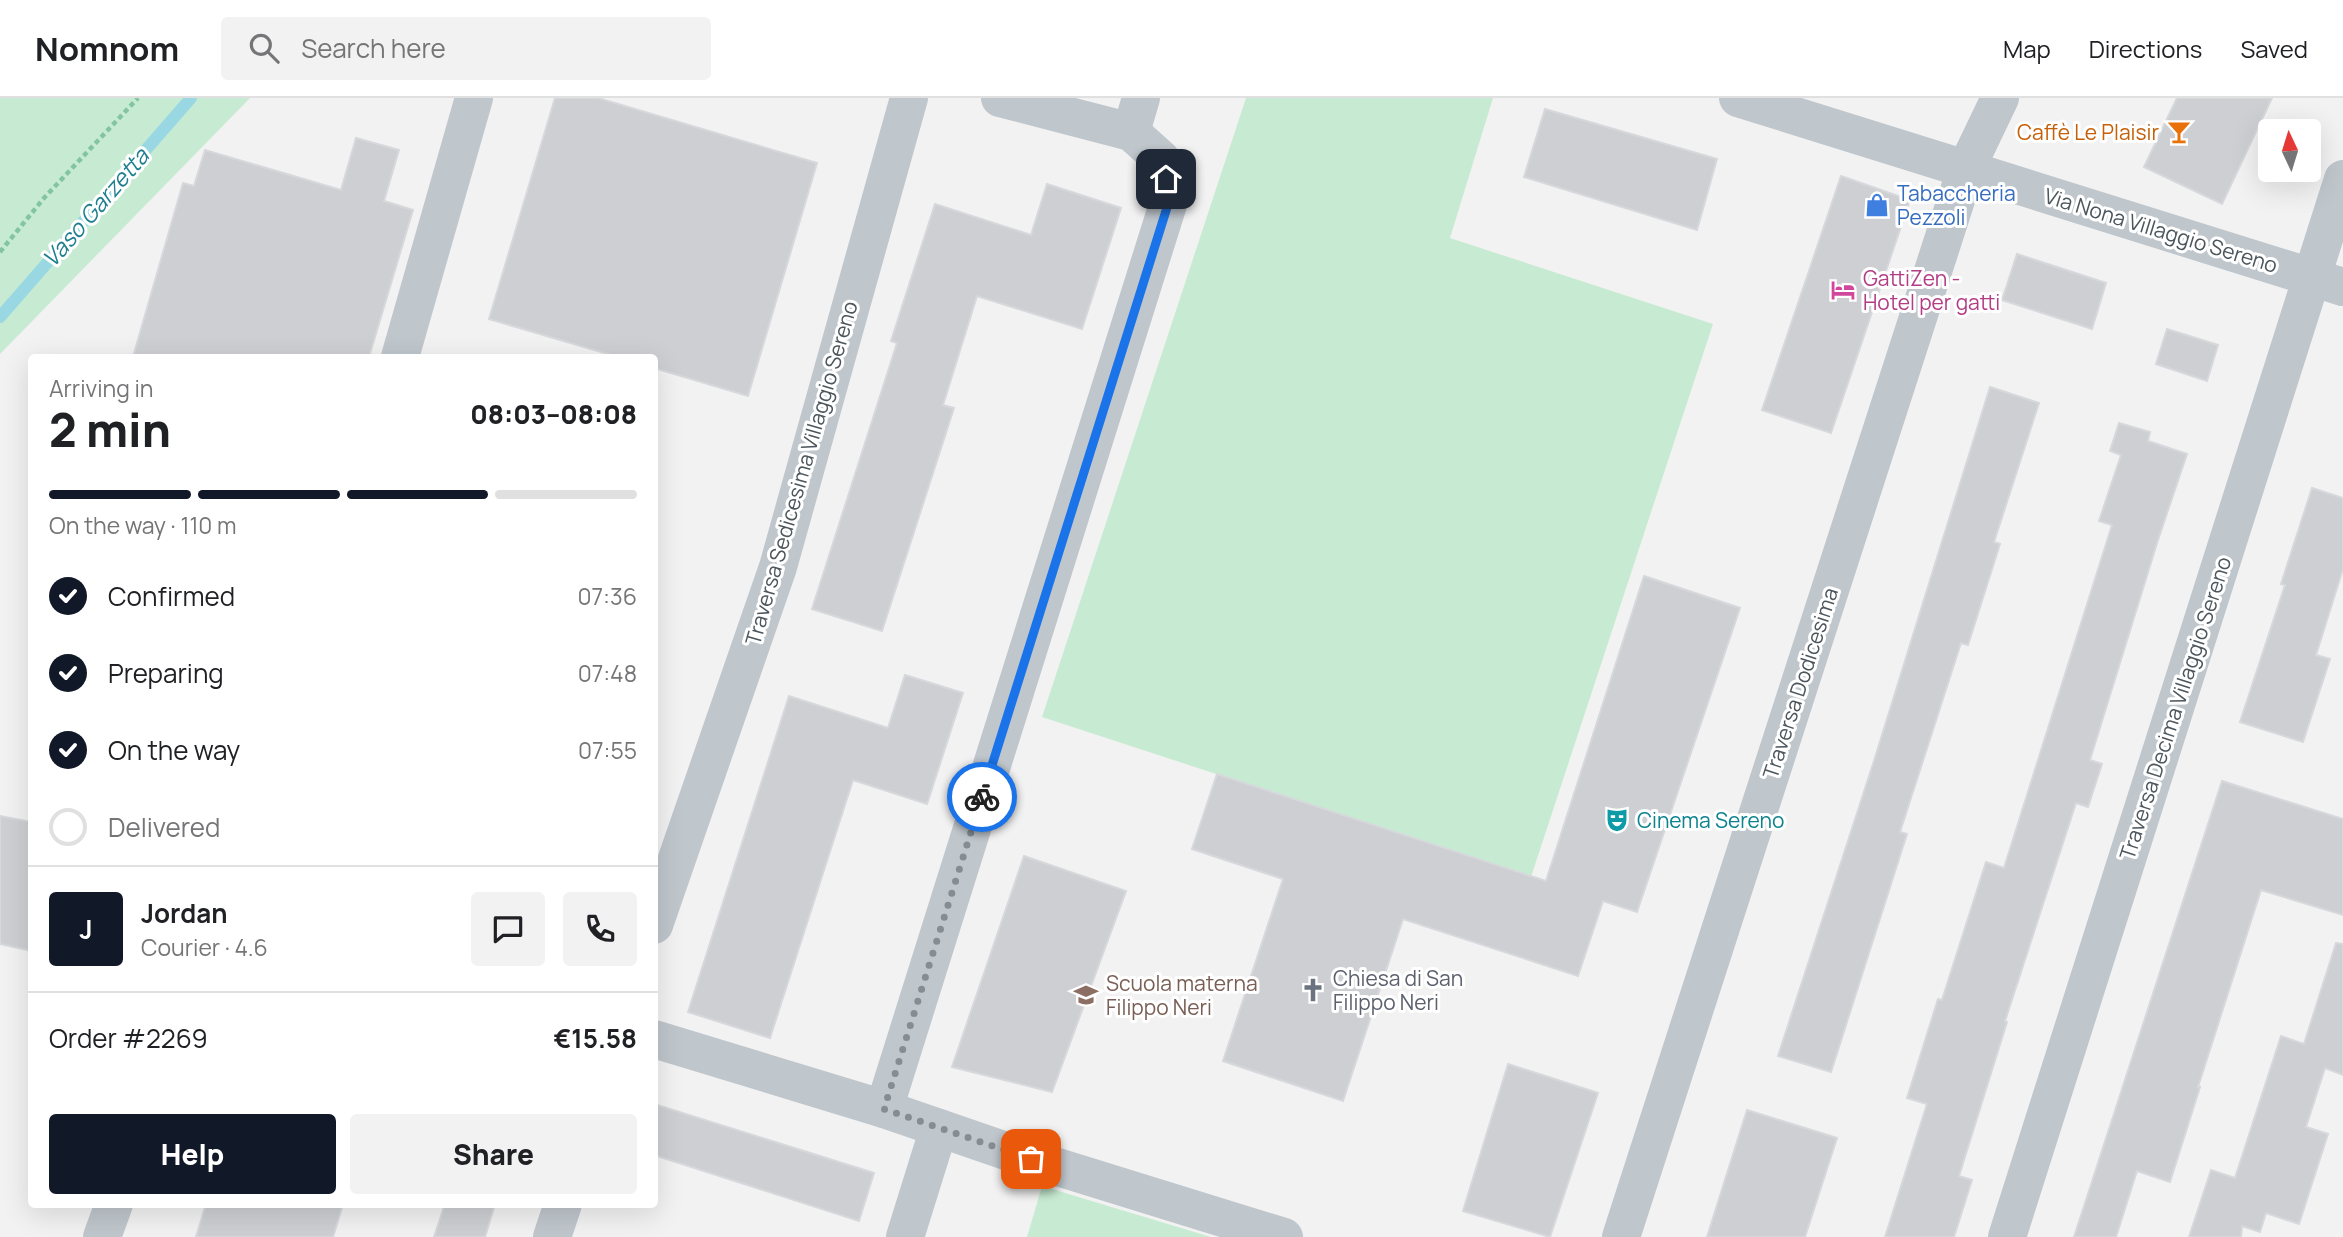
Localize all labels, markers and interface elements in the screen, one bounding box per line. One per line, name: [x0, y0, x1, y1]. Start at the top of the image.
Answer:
search box: [221, 17, 711, 80]
text: Nomnom: [35, 26, 179, 71]
icon: search: [245, 29, 283, 67]
text: Search here: [301, 30, 446, 66]
text: Map: [2003, 32, 2051, 65]
text: Directions: [2089, 32, 2202, 65]
text: Saved: [2240, 32, 2308, 65]
place label: Caffè Le Plaisir: [2017, 118, 2159, 146]
bar icon: Caffè Le Plaisir: [2165, 118, 2193, 146]
north arrow: [2258, 119, 2320, 182]
map controls: [2258, 119, 2321, 182]
water label: Vaso Garzetta: [34, 140, 156, 273]
pin: [1136, 149, 1196, 209]
icon: home: [1147, 160, 1185, 198]
place label: Tabaccheria Pezzoli: [1897, 179, 2016, 231]
street label: Via Nona Villaggio Sereno: [2041, 181, 2281, 279]
shop icon: Tabaccheria Pezzoli: [1863, 191, 1891, 219]
place label: GattiZen - Hotel per gatti: [1863, 264, 2000, 316]
hotel icon: GattiZen - Hotel per gatti: [1829, 276, 1857, 304]
street label: Traversa Sedicesima Villaggio Sereno: [738, 298, 864, 648]
text: Arriving in: [49, 372, 154, 404]
text: 08:03–08:08: [470, 396, 637, 432]
text: 2 min: [49, 398, 171, 461]
text: On the way · 110 m: [49, 509, 236, 541]
street label: Traversa Decima Villaggio Sereno: [2113, 553, 2237, 863]
icon: check: [49, 577, 87, 615]
text: Confirmed: [108, 578, 235, 614]
text: 07:36: [578, 580, 637, 612]
street label: Traversa Dodicesima: [1756, 584, 1844, 782]
icon: check: [49, 654, 87, 692]
text: Preparing: [108, 655, 224, 691]
text: 07:48: [578, 657, 637, 689]
icon: check: [49, 731, 87, 769]
text: On the way: [108, 732, 240, 768]
text: 07:55: [578, 734, 637, 766]
courier: [947, 762, 1017, 832]
icon: bike: [963, 778, 1001, 816]
theatre icon: Cinema Sereno: [1603, 806, 1631, 834]
place label: Cinema Sereno: [1637, 806, 1784, 834]
text: Delivered: [108, 809, 220, 845]
button: chat: [471, 892, 545, 966]
button: phone: [563, 892, 637, 966]
text: Jordan: [141, 895, 227, 931]
text: J: [79, 911, 93, 947]
text: Courier · 4.6: [141, 931, 268, 963]
place label: Chiesa di San Filippo Neri: [1333, 964, 1463, 1016]
place label: Scuola materna Filippo Neri: [1106, 969, 1258, 1021]
church icon: Chiesa di San Filippo Neri: [1299, 976, 1327, 1004]
school or university icon: Scuola materna Filippo Neri: [1072, 981, 1100, 1009]
text: Order #2269: [49, 1020, 208, 1056]
text: €15.58: [554, 1020, 637, 1056]
button: Help: [49, 1114, 336, 1194]
button: Share: [350, 1114, 637, 1194]
pin: [1001, 1129, 1061, 1189]
icon: bag: [1012, 1140, 1050, 1178]

